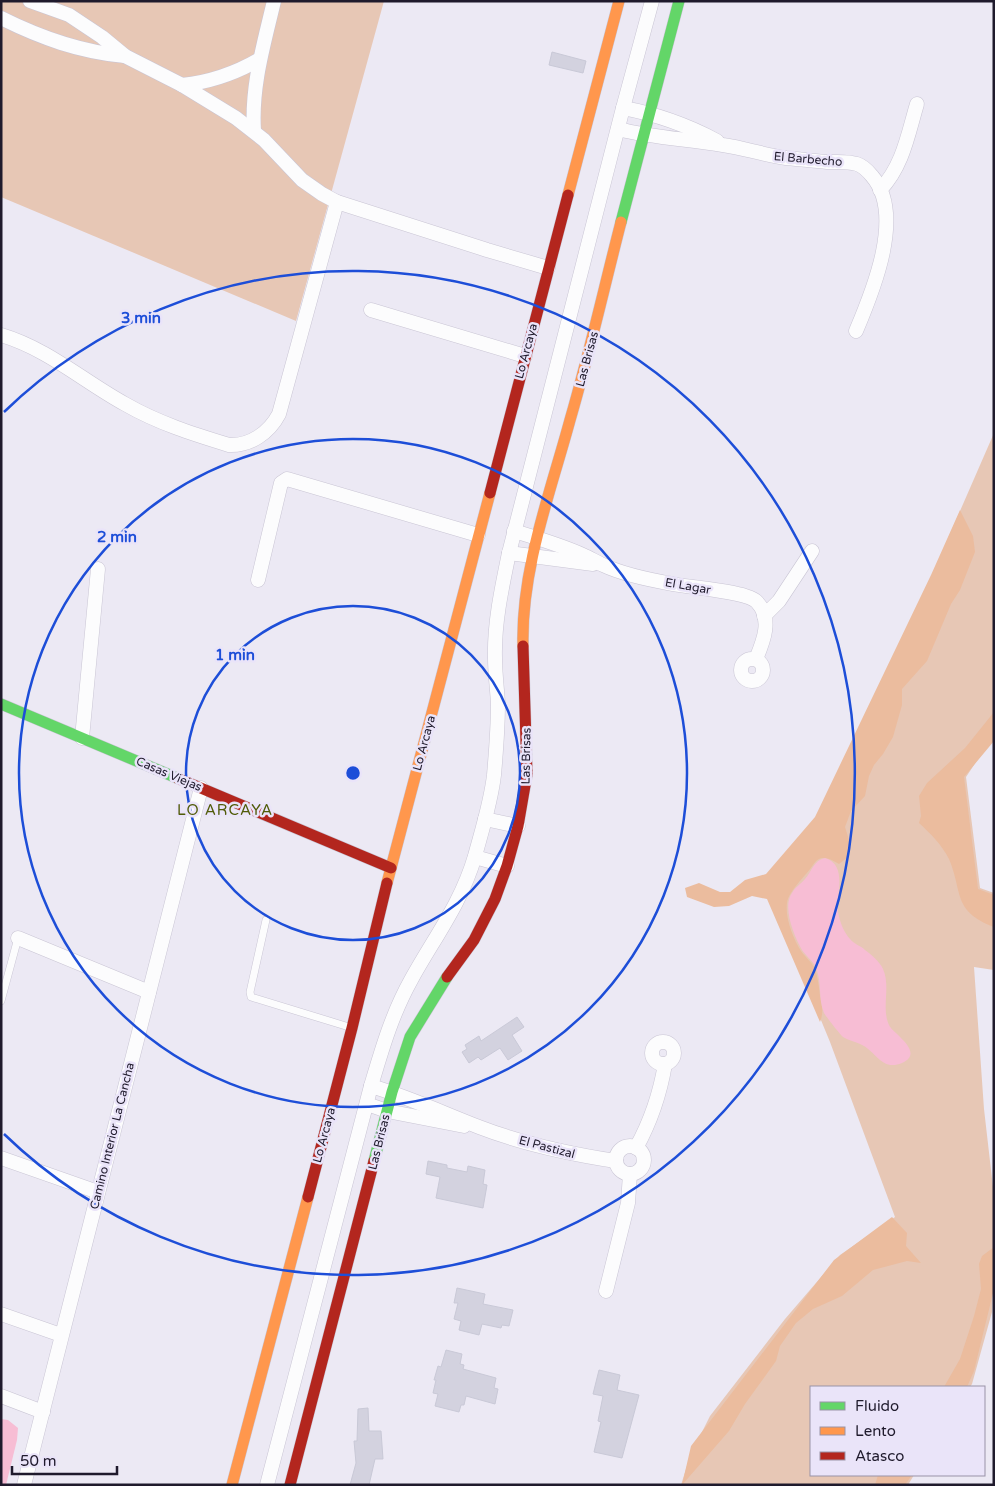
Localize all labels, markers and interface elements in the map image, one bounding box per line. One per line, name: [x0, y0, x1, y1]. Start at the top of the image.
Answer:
street label: El Barbecho: [773, 149, 843, 169]
text: 3 min: [121, 309, 161, 327]
street label: Lo Arcaya: [512, 322, 540, 380]
street label: Las Brisas: [573, 330, 601, 388]
text: 2 min: [97, 528, 137, 546]
street label: El Lagar: [664, 575, 712, 597]
text: 1 min: [215, 646, 255, 664]
street label: Lo Arcaya: [410, 714, 438, 772]
street label: Las Brisas: [519, 727, 533, 784]
street label: Casas Viejas: [134, 754, 204, 794]
centre of rings: [344, 764, 362, 782]
district label: LO ARCAYA: [177, 801, 273, 819]
street label: Camino Interior La Cancha: [87, 1061, 137, 1211]
street label: Lo Arcaya: [310, 1106, 338, 1164]
street label: Las Brisas: [365, 1113, 393, 1171]
street label: El Pastizal: [518, 1133, 576, 1161]
legend: [810, 1386, 985, 1476]
text: Fluido: [855, 1397, 899, 1415]
text: Lento: [855, 1422, 896, 1440]
scale bar: [12, 1444, 118, 1476]
text: Atasco: [855, 1447, 904, 1465]
text: 50 m: [20, 1452, 57, 1470]

